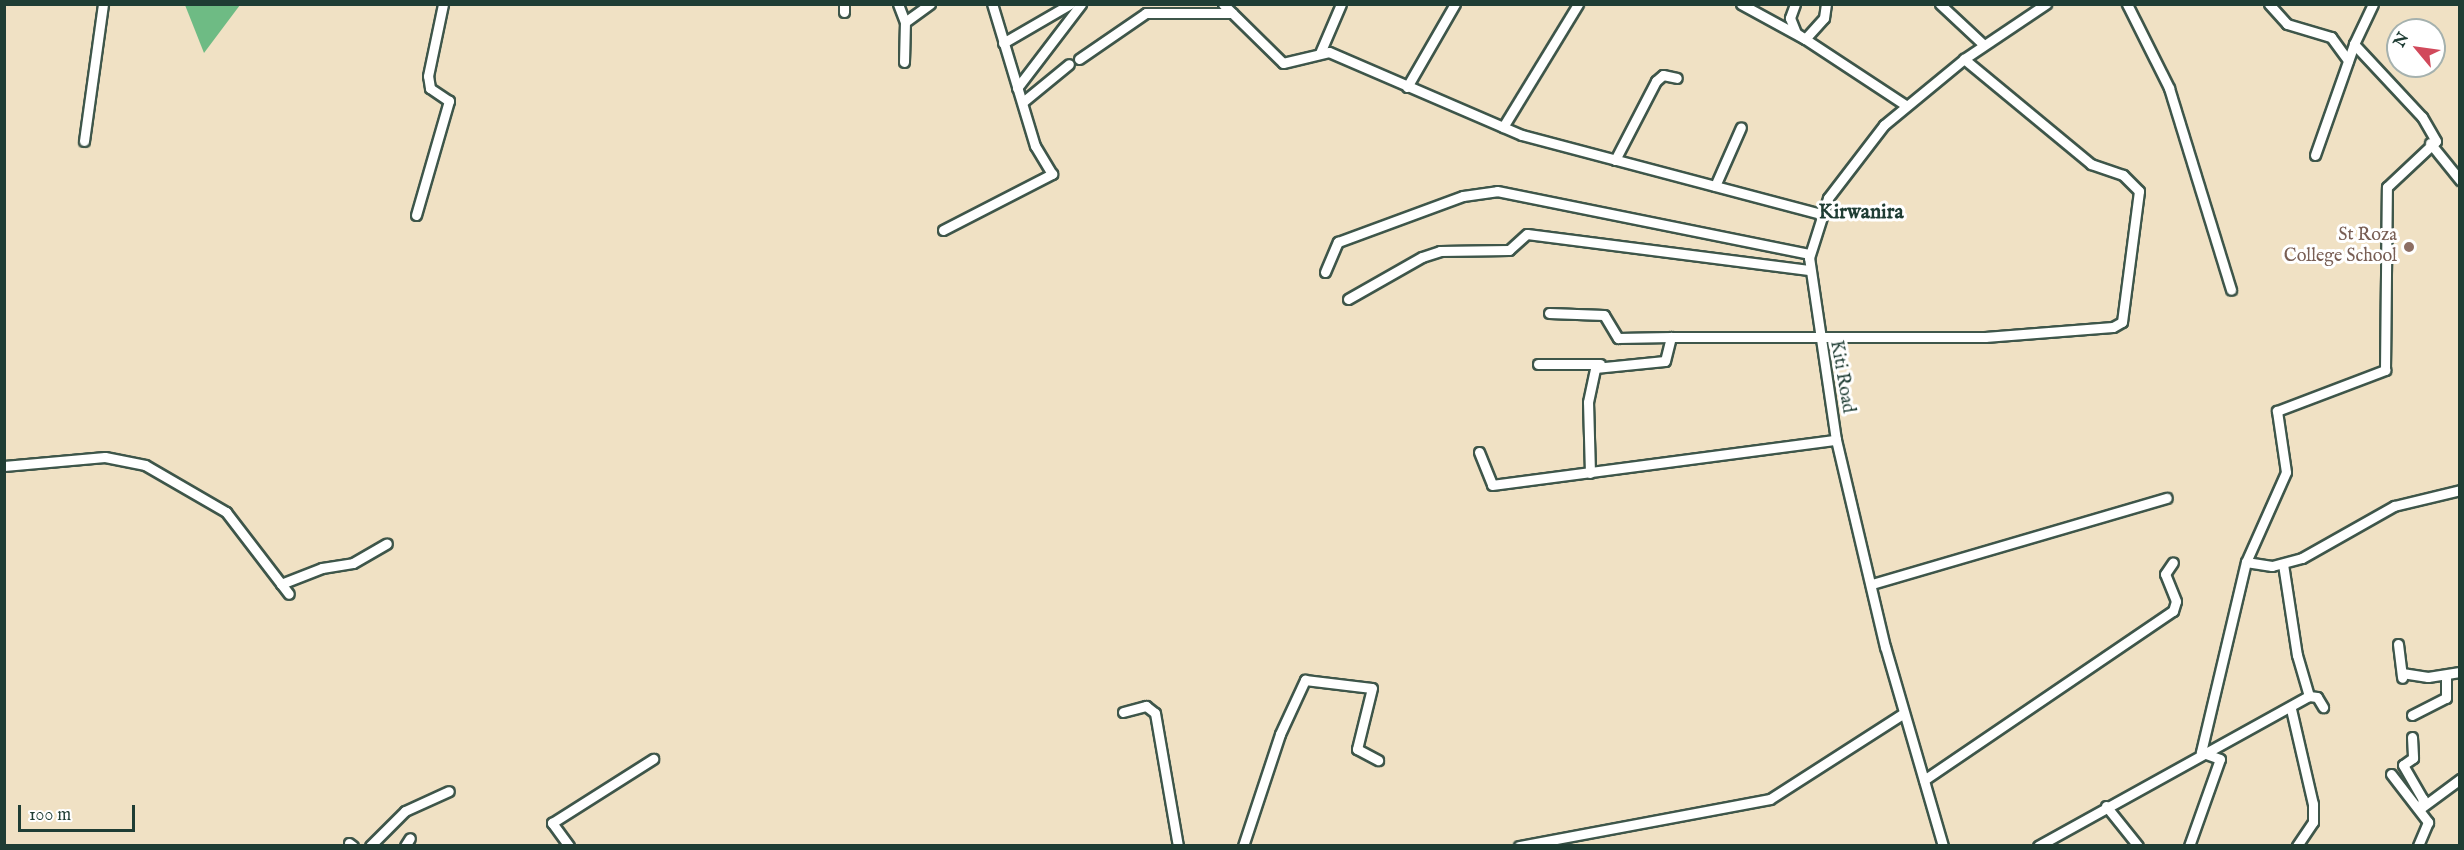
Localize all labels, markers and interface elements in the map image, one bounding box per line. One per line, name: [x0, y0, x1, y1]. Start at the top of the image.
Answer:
north arrow: [2386, 18, 2446, 78]
text: N: [2390, 29, 2414, 51]
district label: Kirwanira: [1819, 200, 1903, 226]
place label: St Roza College School: [2284, 226, 2397, 268]
marker: St Roza College School: [2402, 240, 2416, 254]
street label: Kiti Road: [1824, 339, 1858, 415]
scale bar: [21, 793, 138, 831]
text: 100 m: [29, 804, 71, 827]

